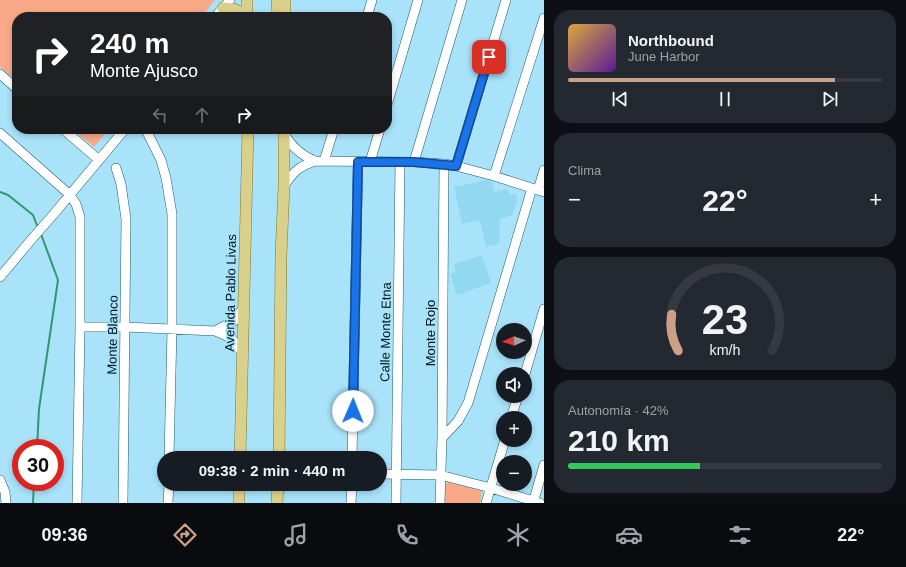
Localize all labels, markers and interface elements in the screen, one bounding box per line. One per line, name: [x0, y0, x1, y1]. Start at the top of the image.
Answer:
icon: right: [24, 28, 76, 80]
text: 240 m: [90, 28, 169, 59]
text: Northbound: [628, 32, 714, 49]
pin: [472, 40, 506, 74]
icon: arrive: [478, 46, 500, 68]
text: June Harbor: [628, 49, 700, 64]
text: Monte Ajusco: [90, 61, 198, 81]
icon: previous: [609, 88, 631, 110]
icon: pause: [714, 88, 736, 110]
icon: next: [819, 88, 841, 110]
icon: left: [149, 104, 171, 126]
icon: ahead: [191, 104, 213, 126]
icon: right: [233, 104, 255, 126]
text: Clima: [568, 163, 601, 178]
text: 22°: [702, 184, 748, 217]
text: −: [568, 187, 581, 212]
text: +: [869, 187, 882, 212]
street label: Avenida Pablo Livas: [222, 234, 239, 352]
street label: Calle Monte Etna: [377, 281, 394, 382]
street label: Monte Blanco: [104, 295, 121, 375]
text: 23: [702, 296, 748, 343]
street label: Monte Rojo: [423, 300, 438, 366]
north arrow: [496, 323, 532, 359]
map controls: [496, 323, 532, 491]
text: km/h: [710, 342, 741, 358]
button: sound: [496, 367, 532, 403]
position arrow: [332, 390, 374, 432]
text: Autonomía · 42%: [568, 403, 668, 418]
button: +: [496, 411, 532, 447]
text: 210 km: [568, 424, 670, 457]
speed limit sign: 30: [12, 439, 64, 491]
button: −: [496, 455, 532, 491]
text: 09:38 · 2 min · 440 m: [199, 462, 345, 479]
icon: directions: [171, 521, 199, 549]
icon: music: [282, 521, 310, 549]
icon: phone: [393, 521, 421, 549]
icon: climate: [504, 521, 532, 549]
icon: car: [615, 521, 643, 549]
icon: filters: [726, 521, 754, 549]
text: 09:36: [42, 525, 88, 545]
text: 22°: [837, 525, 864, 545]

